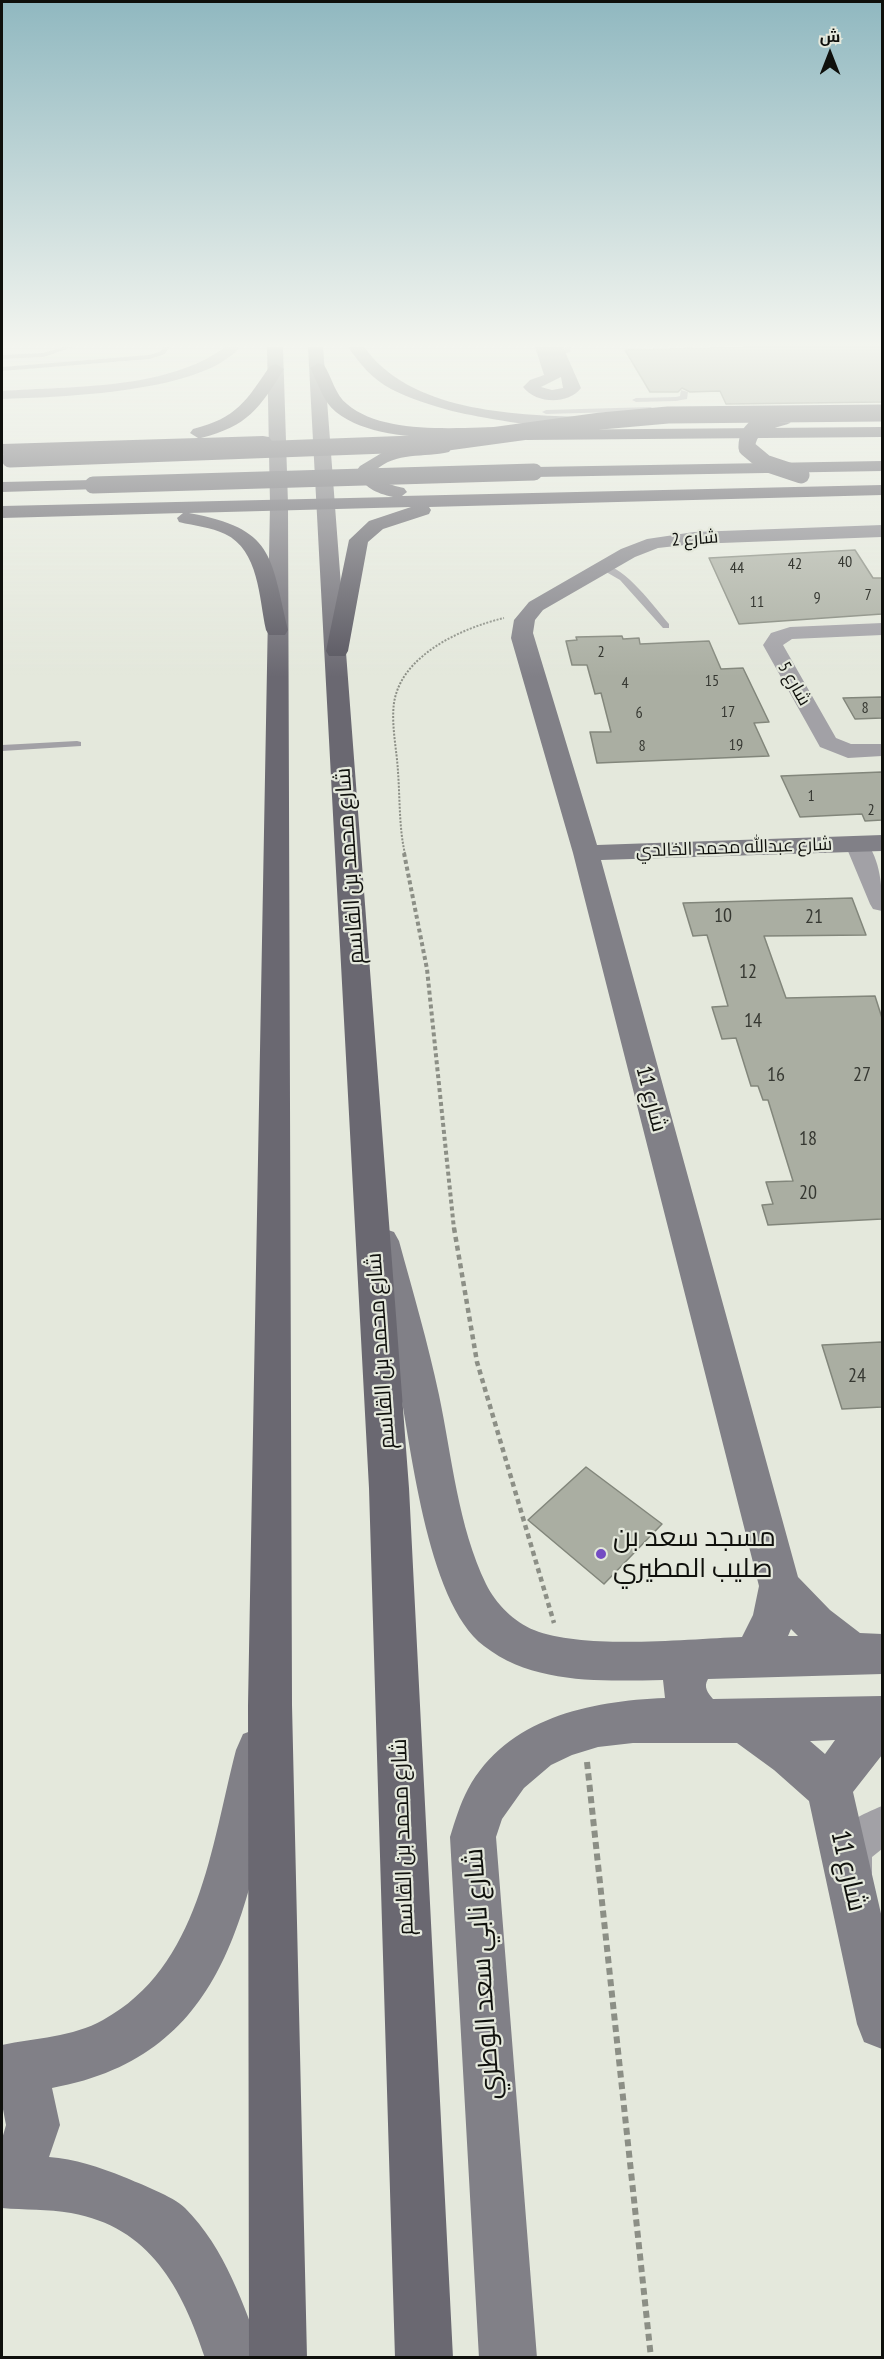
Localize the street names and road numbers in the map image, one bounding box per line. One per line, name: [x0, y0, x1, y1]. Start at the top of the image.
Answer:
street label: شارع 2: [671, 527, 719, 551]
street label: شارع 5: [773, 658, 815, 710]
street label: شارع محمد بن القاسم: [330, 767, 370, 965]
street label: شارع عبدالله محمد الخالدي: [635, 834, 833, 862]
street label: شارع 11: [630, 1063, 672, 1135]
street label: شارع محمد بن القاسم: [361, 1252, 401, 1450]
street label: شارع محمد بن القاسم: [386, 1738, 420, 1936]
street label: شارع 11: [823, 1827, 873, 1915]
street label: شارع نابي سعد الوطري: [458, 1847, 508, 2101]

